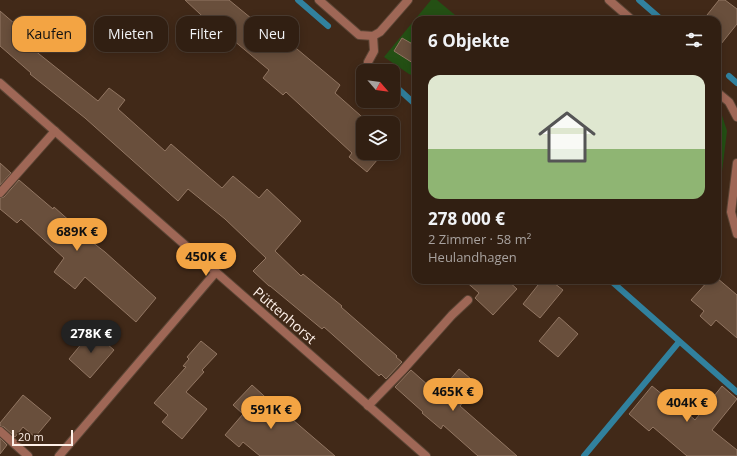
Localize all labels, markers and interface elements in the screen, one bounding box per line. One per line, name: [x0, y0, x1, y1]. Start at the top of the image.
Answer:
chip: Kaufen: [12, 16, 86, 52]
chip: Mieten: [94, 16, 168, 52]
chip: Filter: [176, 16, 236, 52]
chip: Neu: [244, 16, 299, 52]
text: 6 Objekte: [428, 29, 510, 52]
icon: filters: [683, 29, 705, 51]
north arrow: [356, 64, 400, 108]
map controls: [356, 64, 400, 160]
icon: home: [531, 101, 603, 173]
button: layers: [356, 116, 400, 160]
text: 278 000 €: [428, 207, 505, 230]
pin: 689K €: [44, 218, 110, 252]
text: 689K €: [56, 222, 98, 240]
text: 2 Zimmer · 58 m²: [428, 230, 531, 248]
pin: 450K €: [173, 243, 239, 277]
text: 450K €: [185, 247, 227, 265]
text: Heulandhagen: [428, 248, 517, 266]
street label: Püttenhorst: [249, 282, 321, 348]
pin: 278K €: [58, 320, 124, 354]
text: 278K €: [70, 324, 112, 342]
pin: 465K €: [420, 378, 486, 412]
text: 465K €: [432, 382, 474, 400]
pin: 404K €: [654, 389, 720, 423]
text: 404K €: [666, 393, 708, 411]
pin: 591K €: [238, 396, 304, 430]
text: 591K €: [250, 400, 292, 418]
scale bar: [12, 428, 73, 447]
text: 20 m: [18, 429, 44, 444]

